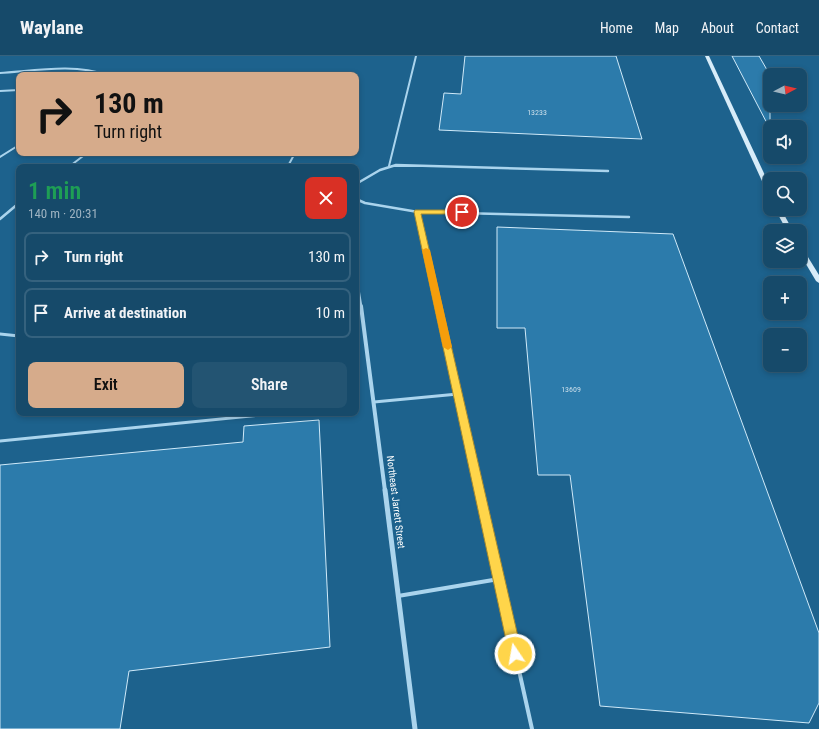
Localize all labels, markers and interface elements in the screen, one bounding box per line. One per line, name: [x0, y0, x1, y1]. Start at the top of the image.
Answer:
text: Waylane: [20, 16, 83, 39]
text: Home: [600, 20, 633, 36]
text: Map: [655, 20, 679, 36]
text: About: [701, 20, 734, 36]
text: Contact: [756, 20, 799, 36]
north arrow: [763, 68, 807, 112]
map controls: [763, 68, 807, 372]
text: 130 m: [94, 87, 164, 120]
icon: right: [28, 88, 80, 140]
house number: 13233: [527, 108, 547, 117]
button: sound: [763, 120, 807, 164]
text: Turn right: [94, 121, 162, 142]
button: search: [763, 172, 807, 216]
text: 1 min: [28, 177, 81, 205]
button: close: [305, 177, 347, 219]
pin: [445, 195, 479, 229]
icon: arrive: [451, 201, 473, 223]
text: 140 m · 20:31: [28, 206, 98, 221]
button: layers: [763, 224, 807, 268]
icon: right: [30, 246, 52, 268]
text: Turn right: [64, 248, 123, 266]
text: 130 m: [308, 248, 345, 266]
button: +: [763, 276, 807, 320]
icon: arrive: [30, 302, 52, 324]
text: Arrive at destination: [64, 304, 187, 322]
text: 10 m: [315, 304, 345, 322]
button: −: [763, 328, 807, 372]
button: Exit: [28, 362, 184, 408]
button: Share: [192, 362, 347, 408]
house number: 13609: [561, 385, 581, 394]
street label: Northeast Jarrett Street: [385, 455, 407, 549]
position arrow: [494, 633, 536, 675]

